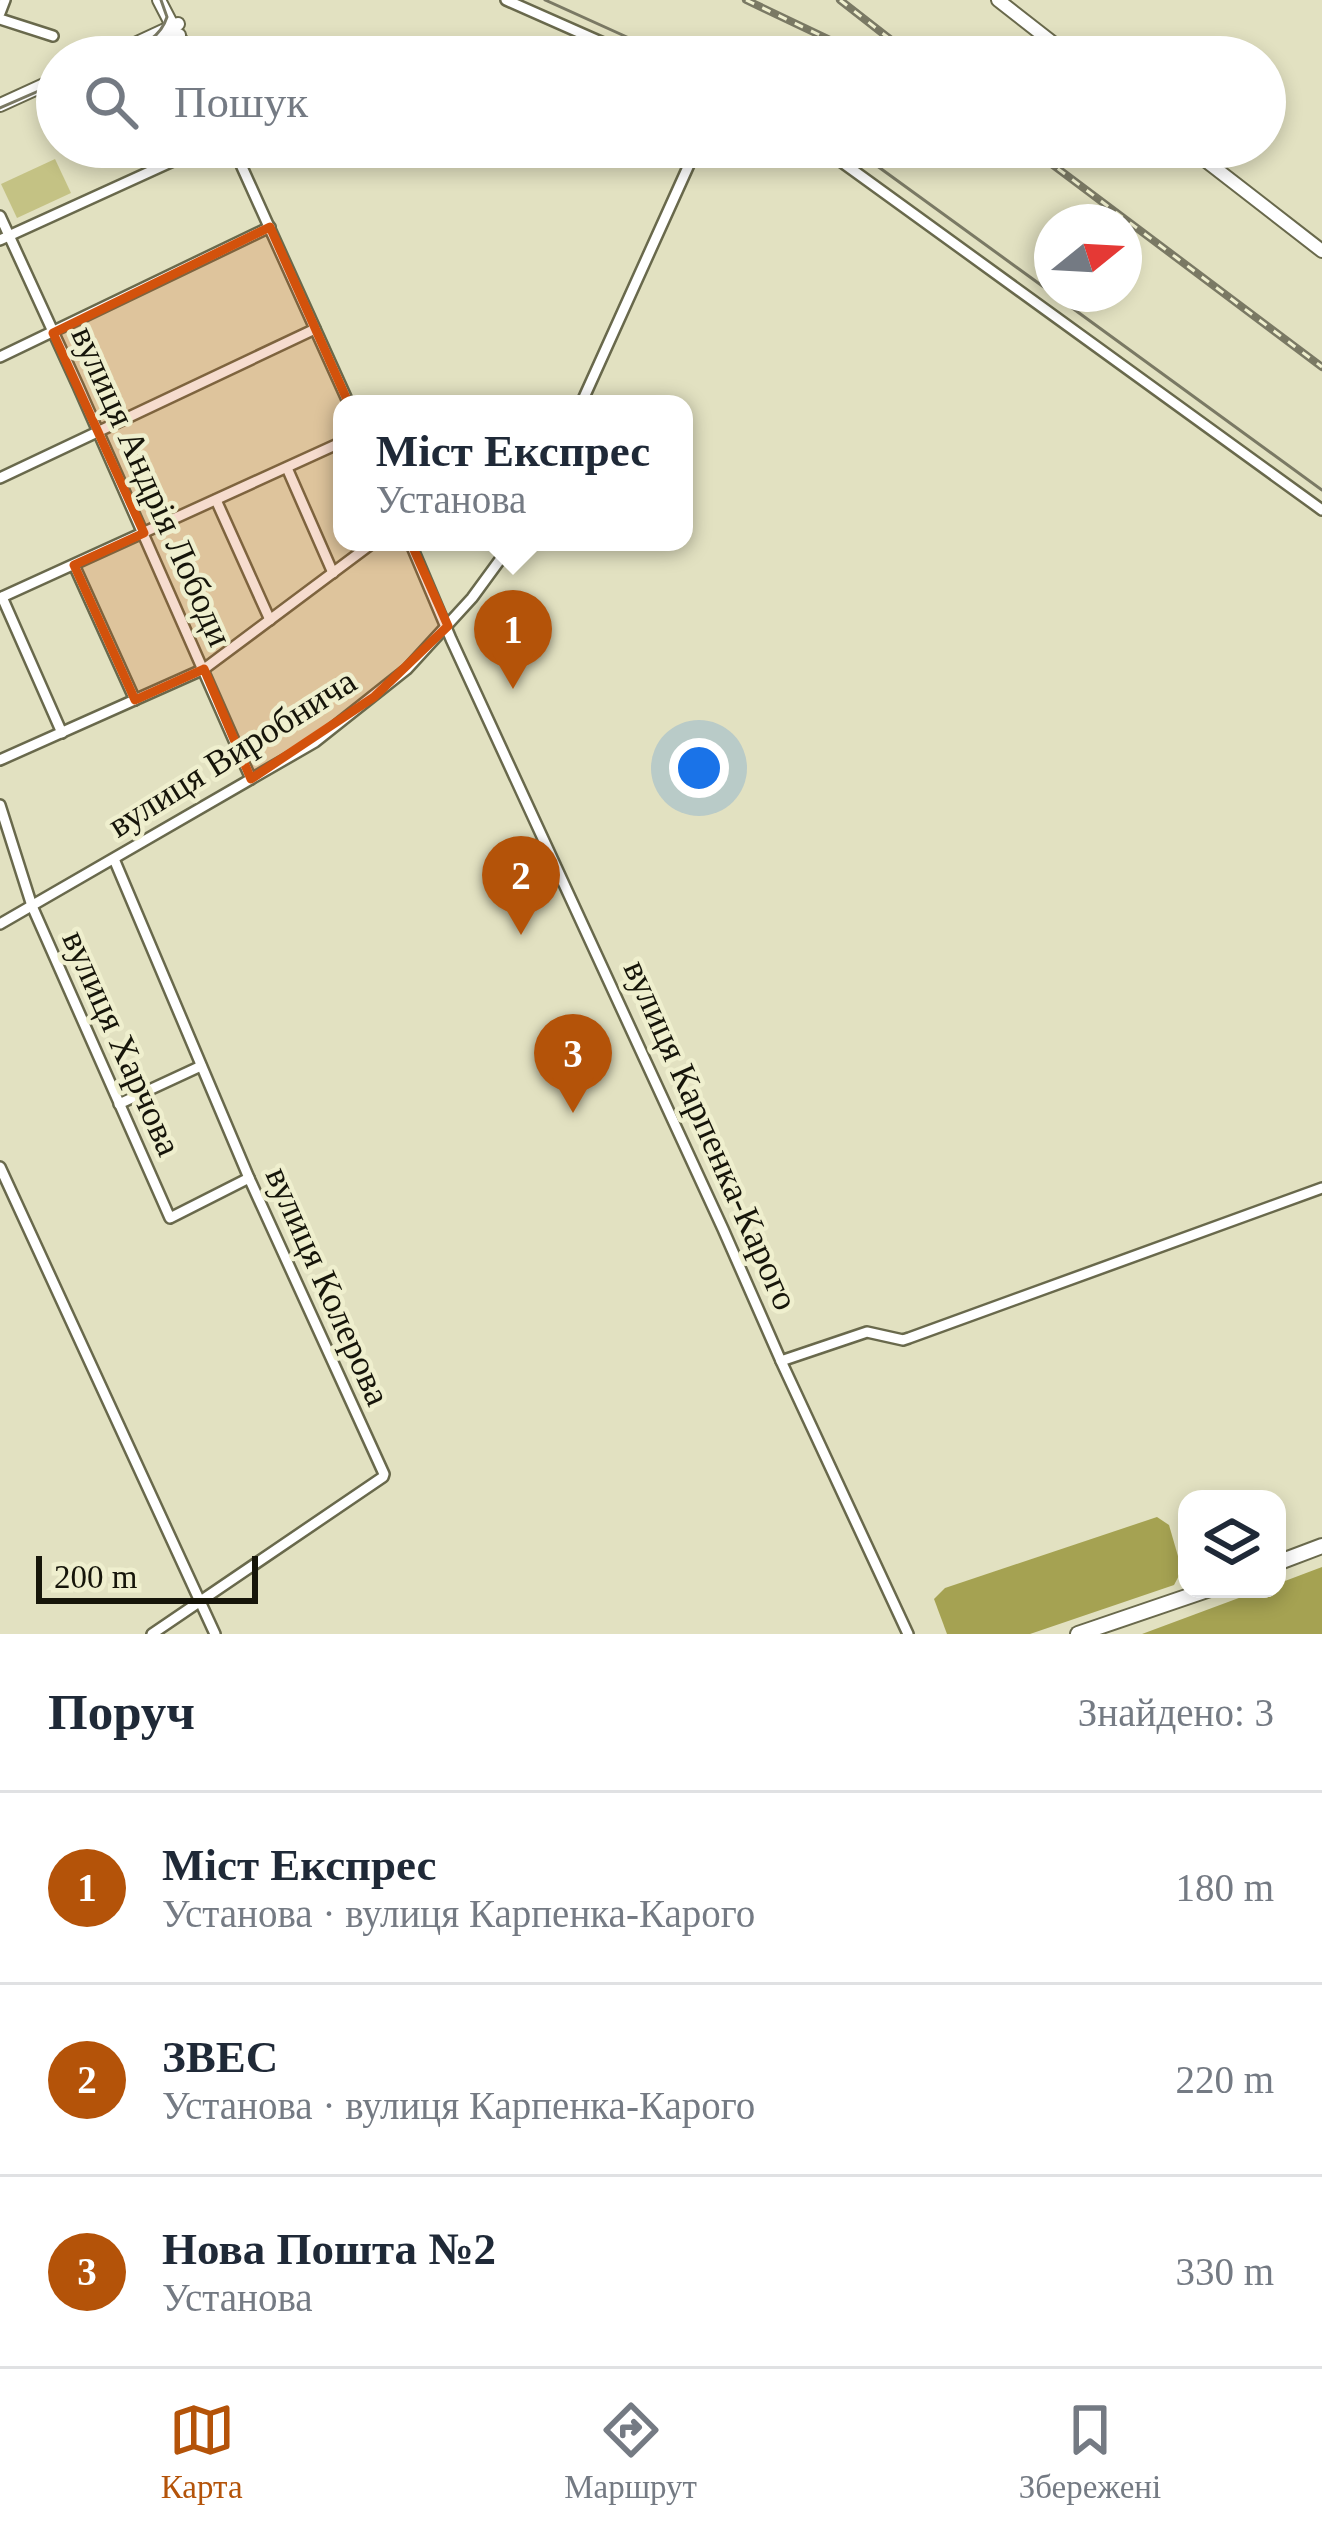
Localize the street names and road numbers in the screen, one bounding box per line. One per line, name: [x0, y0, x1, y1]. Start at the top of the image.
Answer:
street label: вулиця Андрія Лободи: [63, 320, 241, 652]
street label: вулиця Виробнича: [101, 661, 363, 845]
street label: вулиця Харчова: [55, 924, 189, 1162]
street label: вулиця Карпенка-Карого: [616, 954, 806, 1316]
street label: вулиця Колерова: [258, 1161, 398, 1411]

